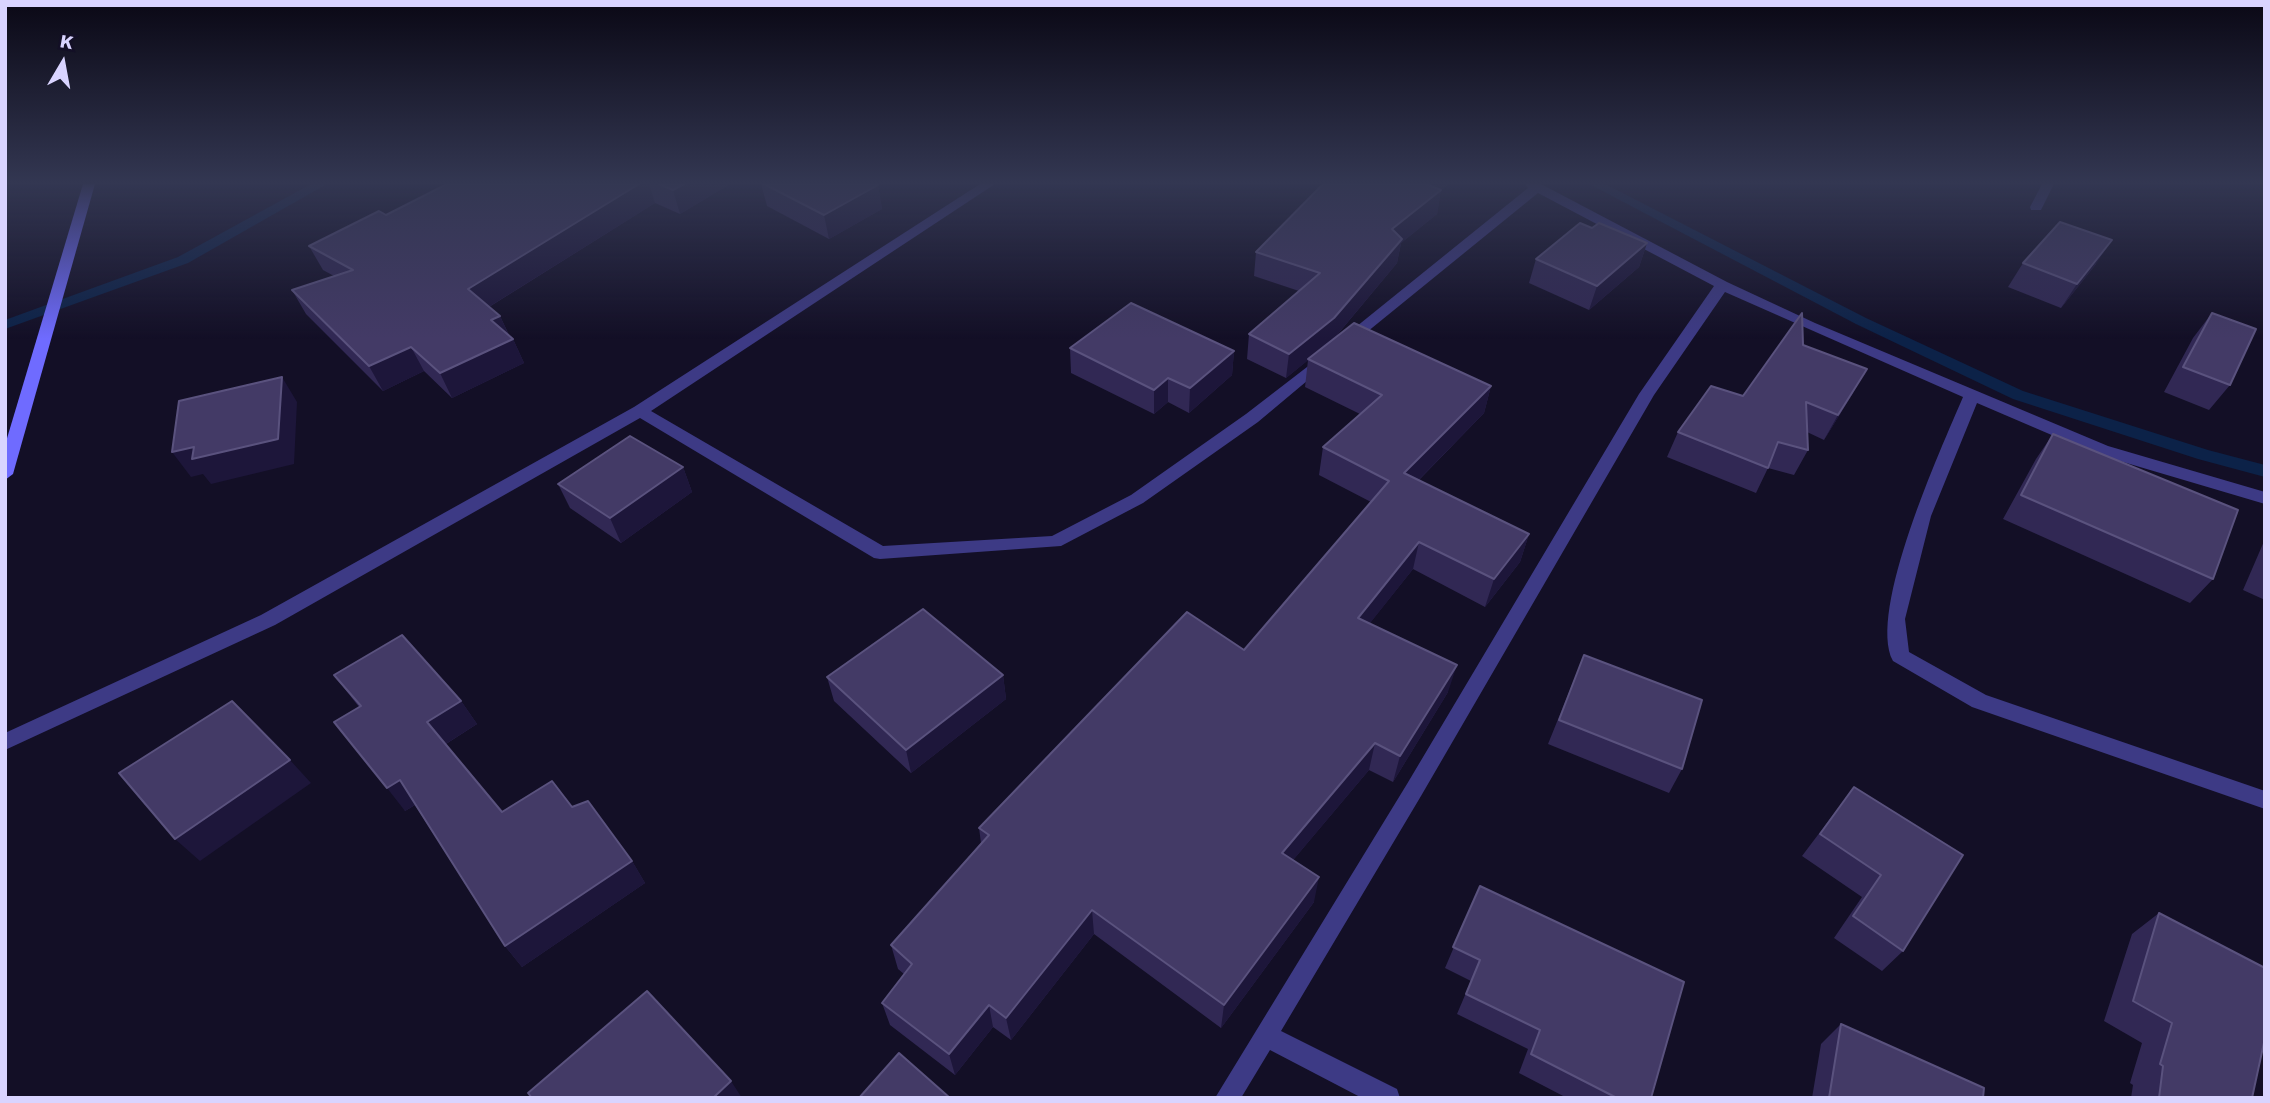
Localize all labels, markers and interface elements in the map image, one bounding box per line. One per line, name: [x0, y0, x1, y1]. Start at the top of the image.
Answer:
north arrow: [28, 28, 98, 98]
text: K: [58, 29, 75, 54]

